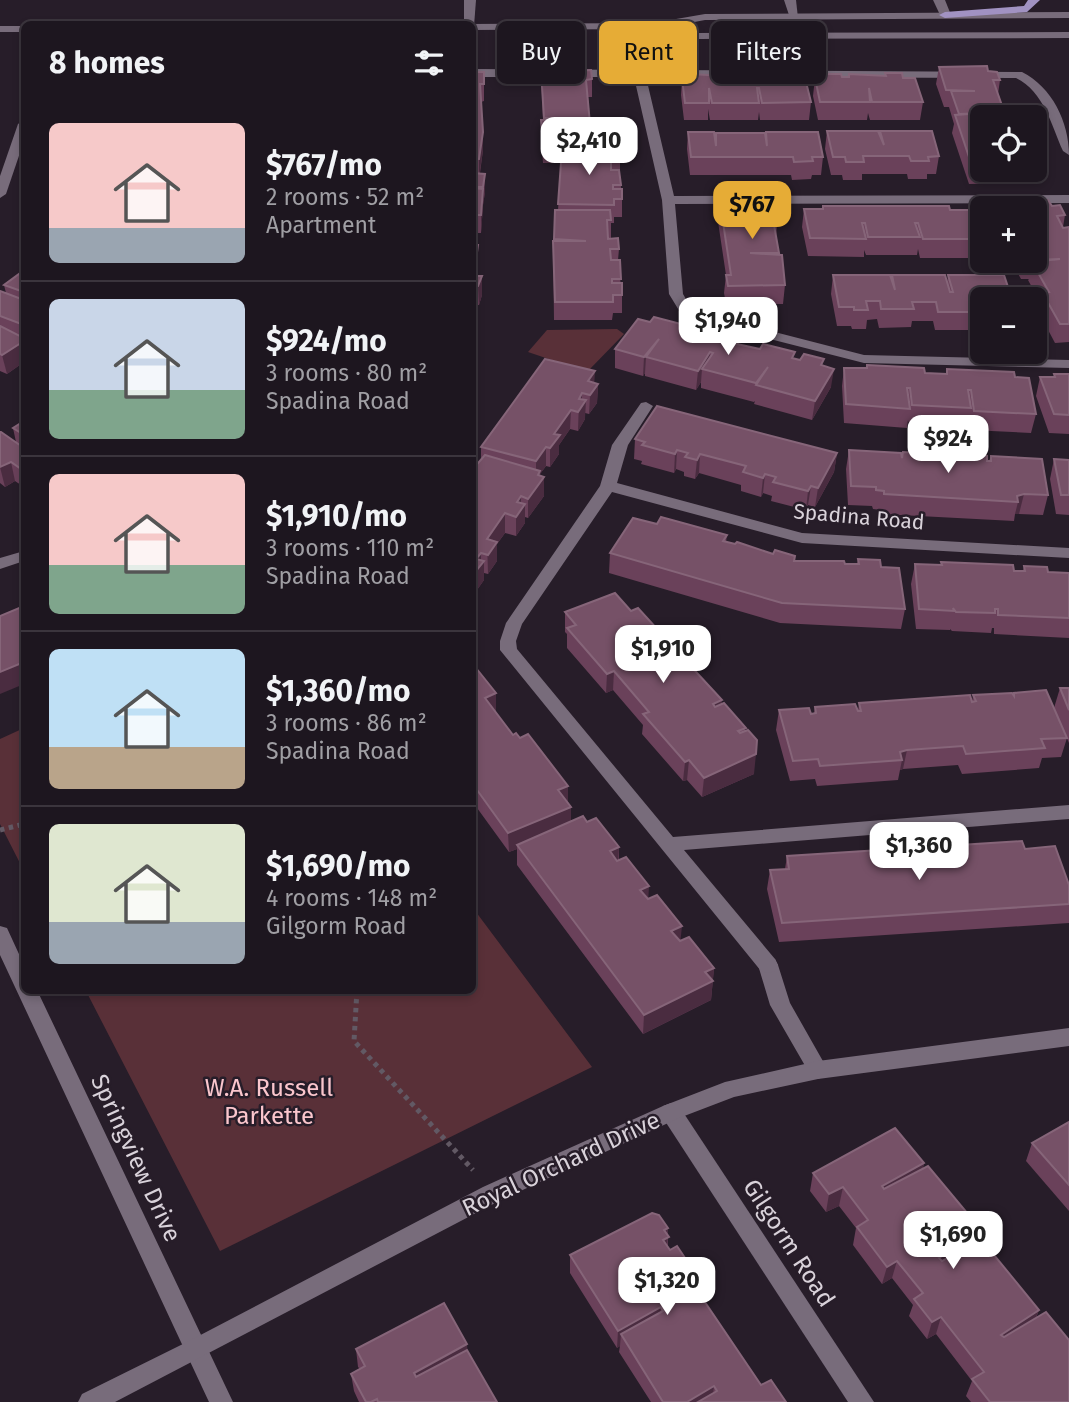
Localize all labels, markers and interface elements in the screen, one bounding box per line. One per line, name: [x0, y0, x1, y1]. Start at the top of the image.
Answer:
chip: Buy: [497, 21, 585, 84]
chip: Rent: [599, 21, 697, 84]
chip: Filters: [711, 21, 826, 84]
icon: filters: [410, 44, 448, 82]
text: 8 homes: [49, 45, 165, 81]
map controls: [970, 105, 1047, 364]
button: locate: [970, 105, 1047, 182]
pin: $2,410: [532, 118, 646, 177]
text: $2,410: [557, 126, 621, 154]
text: $767/mo: [266, 147, 382, 183]
icon: home: [105, 151, 189, 235]
pin: $767: [711, 182, 793, 241]
text: 2 rooms · 52 m²: [266, 183, 424, 211]
text: $767: [729, 190, 775, 218]
button: +: [970, 196, 1047, 273]
text: Apartment: [266, 211, 376, 239]
button: −: [970, 287, 1047, 364]
pin: $1,940: [671, 298, 785, 357]
text: $1,940: [695, 306, 761, 334]
text: $924/mo: [266, 323, 387, 359]
icon: home: [105, 327, 189, 411]
text: 3 rooms · 80 m²: [266, 359, 427, 387]
text: Spadina Road: [266, 387, 410, 415]
pin: $924: [907, 416, 989, 475]
text: $924: [924, 424, 972, 452]
text: $1,910/mo: [266, 498, 407, 534]
street label: Spadina Road: [792, 498, 926, 536]
icon: home: [105, 502, 189, 586]
text: 3 rooms · 110 m²: [266, 534, 434, 562]
text: Spadina Road: [266, 562, 410, 590]
pin: $1,910: [606, 626, 720, 685]
text: $1,910: [631, 634, 695, 662]
text: $1,360/mo: [266, 673, 411, 709]
icon: home: [105, 677, 189, 761]
text: 3 rooms · 86 m²: [266, 709, 427, 737]
text: Spadina Road: [266, 737, 410, 765]
pin: $1,360: [862, 822, 976, 882]
text: $1,360: [886, 831, 952, 859]
text: $1,690/mo: [266, 848, 411, 884]
icon: home: [105, 852, 189, 936]
text: 4 rooms · 148 m²: [266, 884, 437, 912]
text: Gilgorm Road: [266, 912, 406, 940]
street label: Springview Drive: [85, 1070, 187, 1246]
park label: W.A. Russell Parkette: [205, 1074, 333, 1130]
street label: Royal Orchard Drive: [458, 1106, 664, 1222]
street label: Gilgorm Road: [737, 1174, 841, 1312]
pin: $1,690: [896, 1212, 1010, 1271]
text: $1,690: [920, 1220, 986, 1248]
pin: $1,320: [610, 1258, 724, 1317]
text: $1,320: [634, 1266, 700, 1294]

